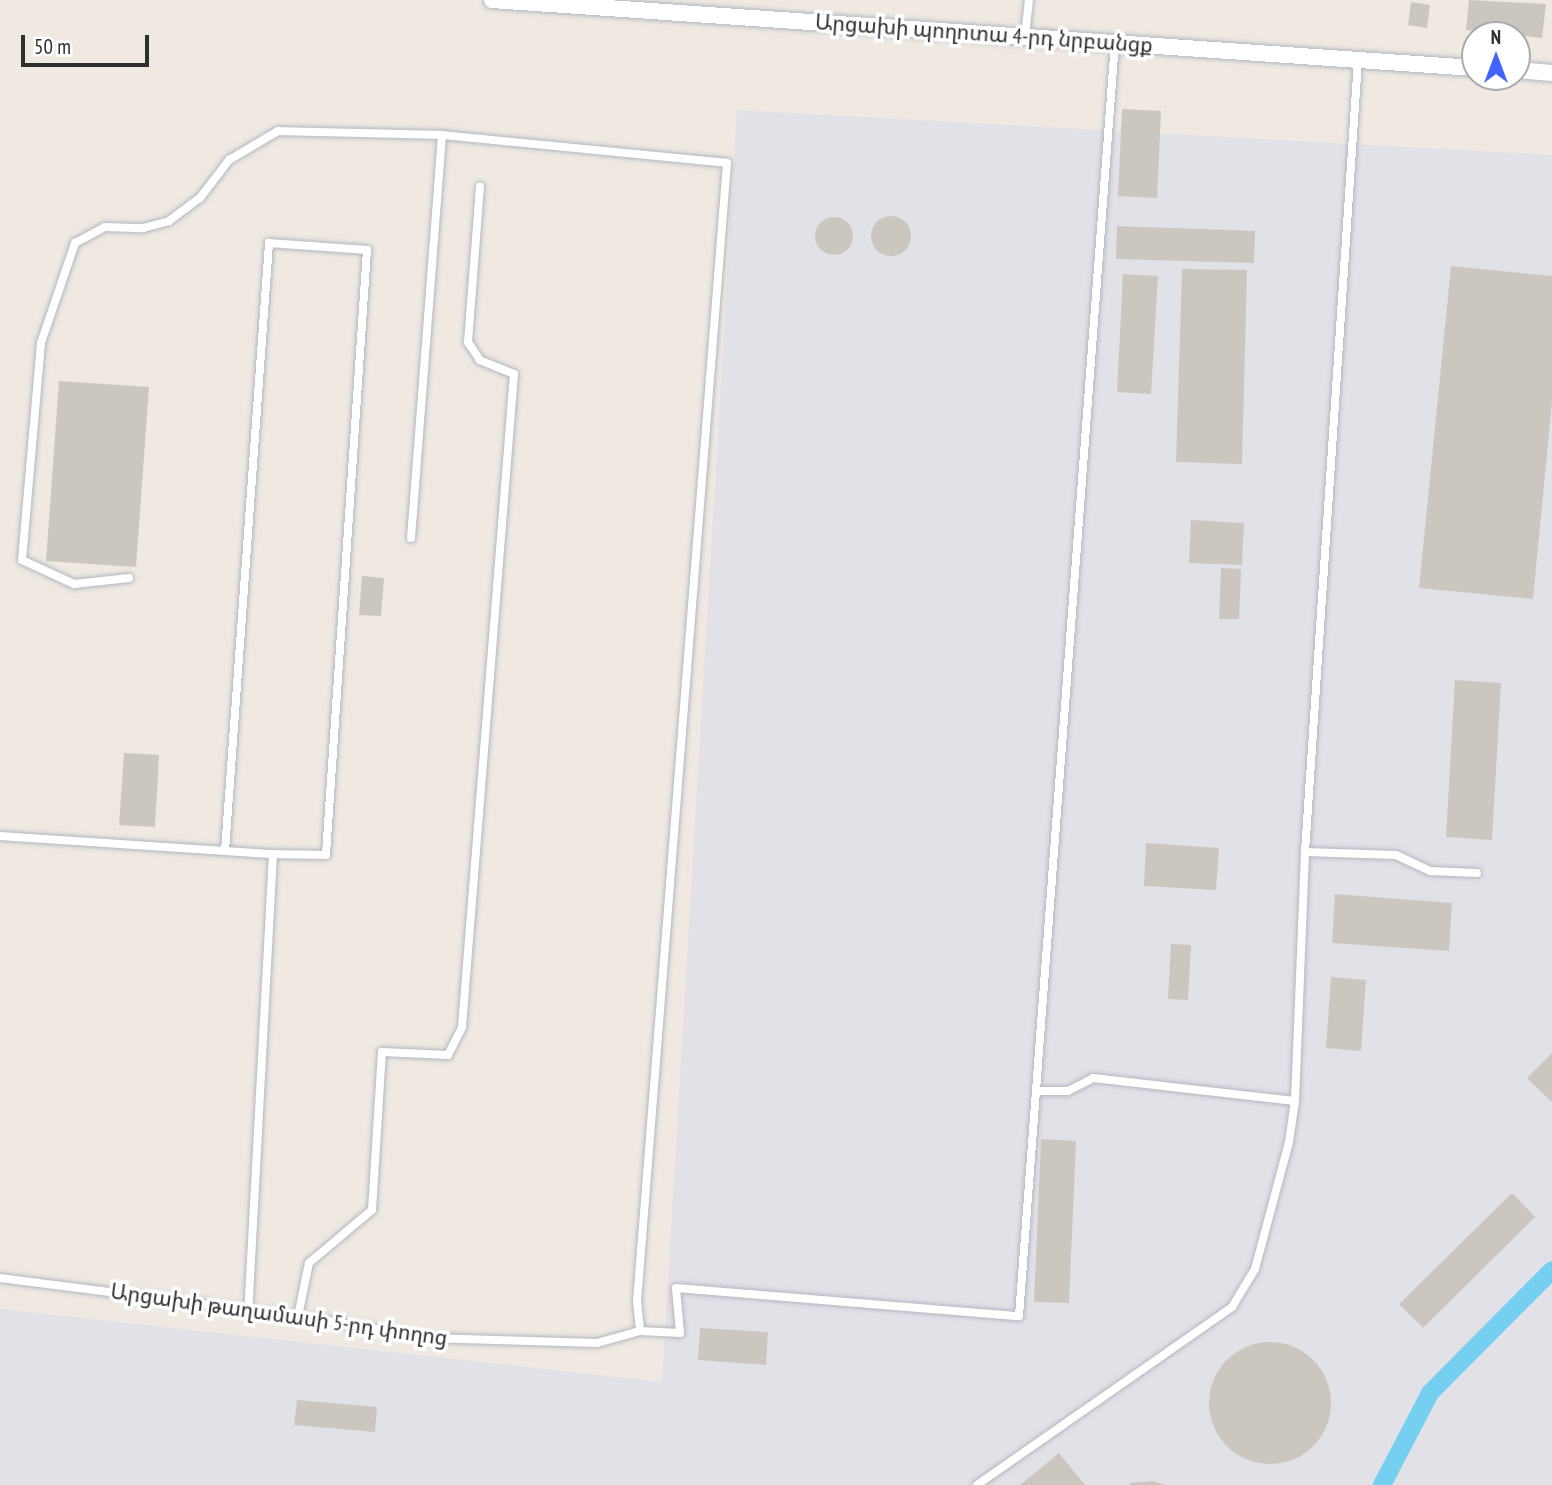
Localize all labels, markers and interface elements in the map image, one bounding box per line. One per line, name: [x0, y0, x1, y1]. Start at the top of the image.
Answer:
street label: Արցախի պողոտա 4-րդ նրբանցք: [814, 10, 1154, 58]
scale bar: [24, 21, 152, 65]
north arrow: [1461, 21, 1531, 91]
text: N: [1491, 25, 1501, 49]
text: 50 m: [34, 33, 71, 60]
street label: Արցախի թաղամասի 5-րդ փողոց: [109, 1279, 449, 1351]

